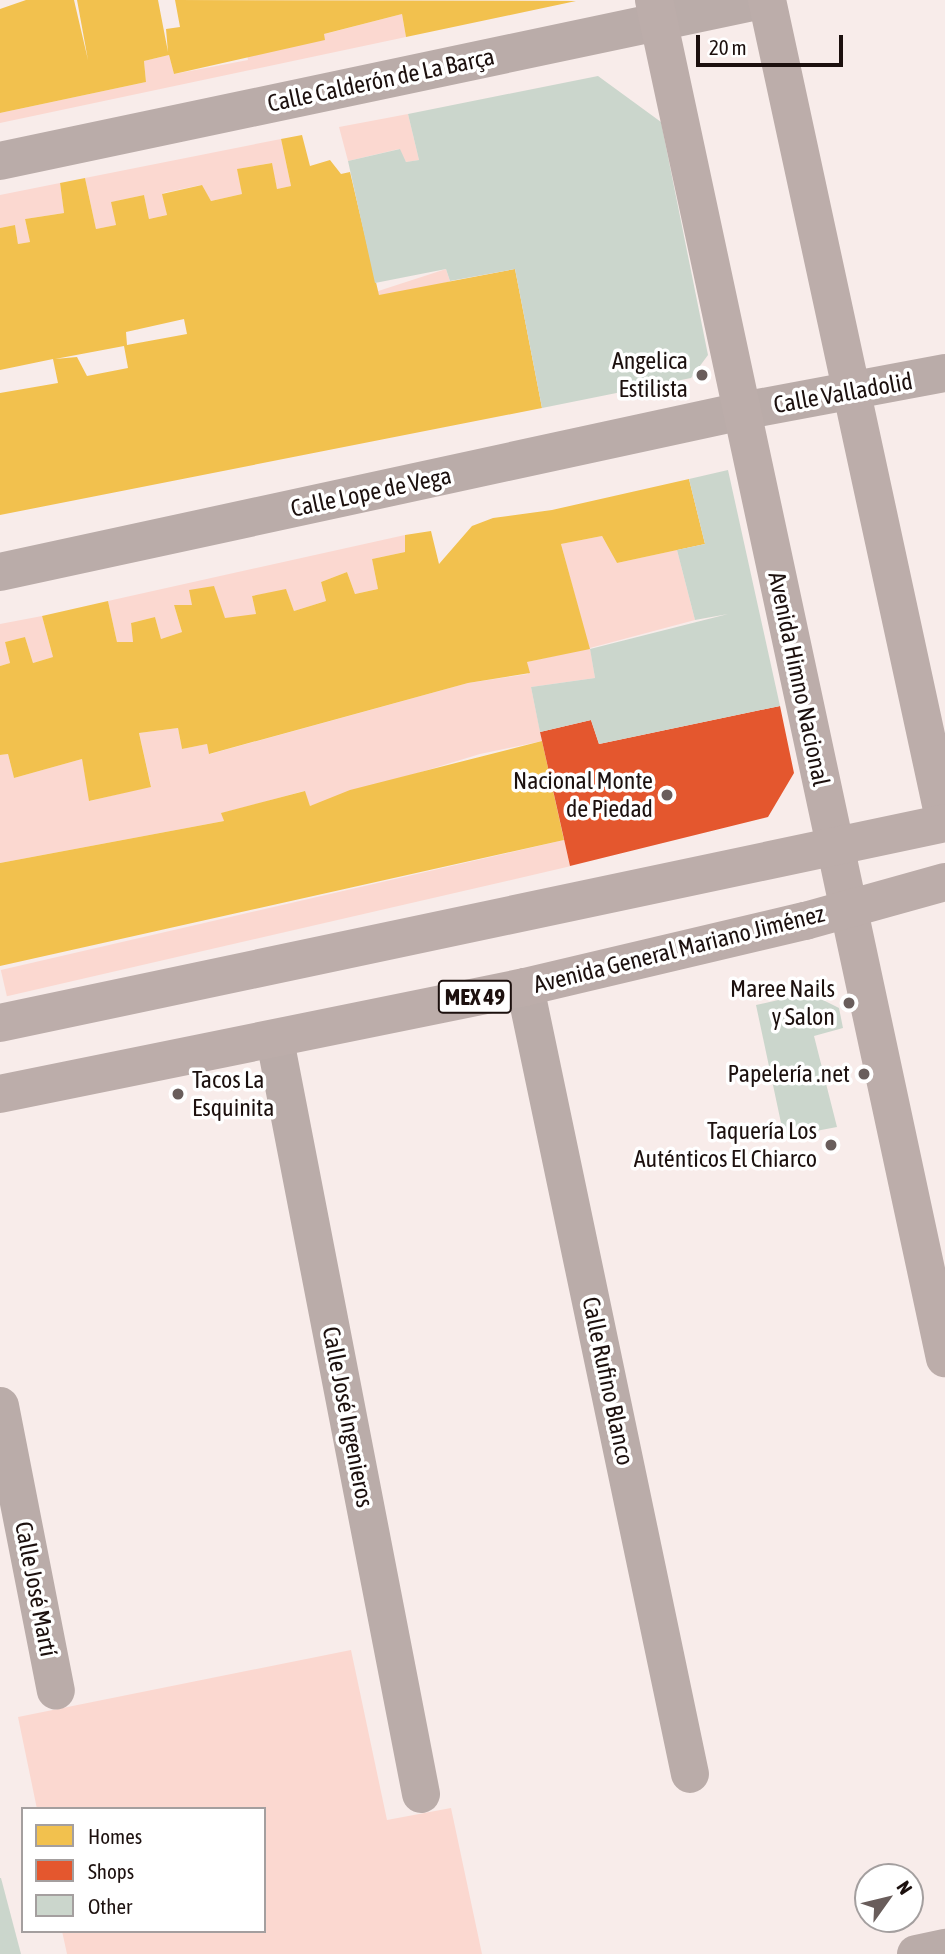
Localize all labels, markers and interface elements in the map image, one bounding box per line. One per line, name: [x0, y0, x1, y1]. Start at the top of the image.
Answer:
scale bar: [700, 21, 847, 65]
text: 20 m: [709, 35, 747, 59]
street label: Calle Calderón de La Barça: [265, 42, 497, 118]
place label: Angelica Estilista: [612, 347, 688, 403]
marker: Angelica Estilista: [694, 367, 710, 383]
street label: Calle Valladolid: [771, 367, 915, 419]
street label: Calle Lope de Vega: [288, 461, 454, 523]
street label: Avenida Himno Nacional: [762, 569, 836, 789]
place label: Nacional Monte de Piedad: [513, 767, 653, 823]
marker: Nacional Monte de Piedad: [659, 787, 675, 803]
street label: Avenida General Mariano Jiménez: [531, 899, 827, 999]
place label: Maree Nails y Salon: [730, 975, 835, 1031]
road number: MEX 49: [436, 978, 514, 1016]
marker: Maree Nails y Salon: [841, 995, 857, 1011]
place label: Papelería .net: [728, 1060, 850, 1088]
place label: Tacos La Esquinita: [192, 1066, 274, 1122]
marker: Papelería .net: [856, 1066, 872, 1082]
marker: Tacos La Esquinita: [170, 1086, 186, 1102]
place label: Taquería Los Auténticos El Chiarco: [634, 1117, 817, 1173]
marker: Taquería Los Auténticos El Chiarco: [823, 1137, 839, 1153]
street label: Calle Rufino Blanco: [576, 1294, 640, 1468]
street label: Calle José Ingenieros: [316, 1324, 380, 1510]
street label: Calle José Martí: [9, 1519, 63, 1659]
legend: [21, 1807, 266, 1933]
text: Homes: [88, 1824, 142, 1848]
text: Shops: [88, 1859, 134, 1883]
north arrow: [854, 1863, 924, 1933]
text: N: [892, 1877, 917, 1898]
text: Other: [88, 1894, 132, 1918]

